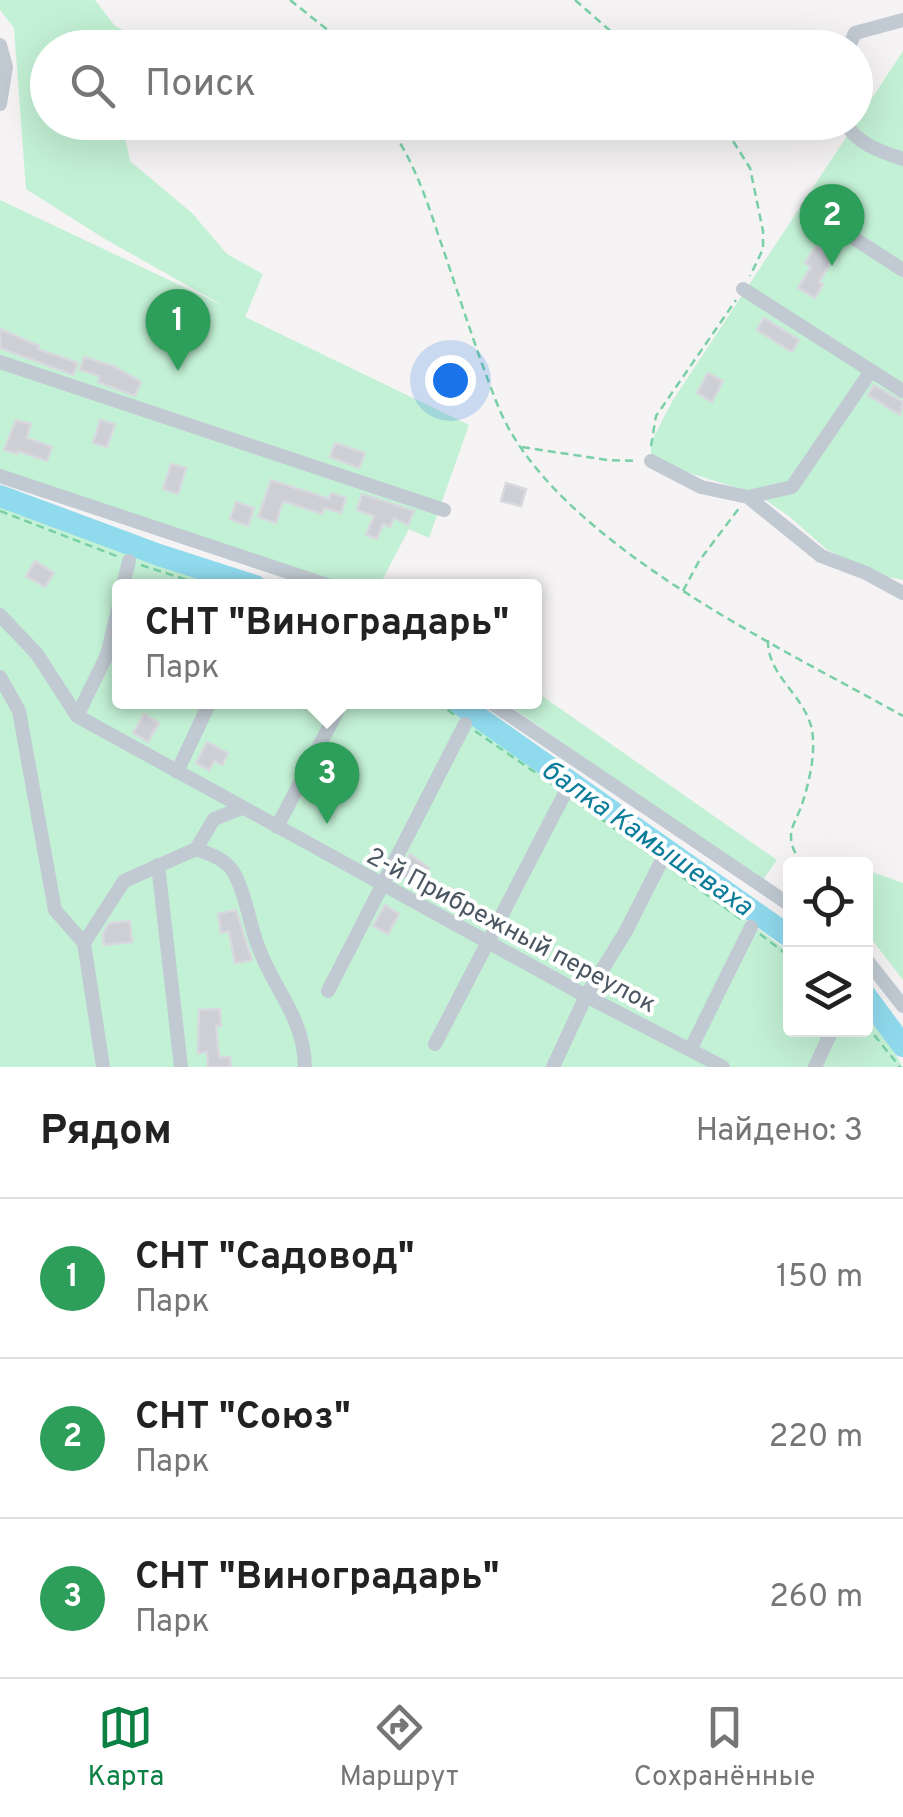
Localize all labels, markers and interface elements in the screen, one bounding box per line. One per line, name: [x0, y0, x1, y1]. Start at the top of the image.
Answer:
search box: [30, 30, 873, 140]
icon: search: [65, 58, 120, 113]
text: Поиск: [145, 61, 256, 110]
pin: 2: [800, 184, 864, 266]
pin: 1: [146, 288, 210, 371]
your location: [425, 355, 476, 406]
popup: [112, 579, 542, 709]
text: СНТ "Виноградарь": [145, 600, 509, 649]
text: Парк: [145, 649, 219, 689]
pin: 3: [294, 742, 360, 824]
water label: балка Камышеваха: [534, 753, 759, 926]
street label: 2-й Прибрежный переулок: [360, 842, 661, 1022]
map controls: [783, 857, 873, 1037]
button: locate: [783, 857, 873, 947]
button: layers: [783, 947, 873, 1037]
text: Рядом: [40, 1106, 172, 1159]
text: Найдено: 3: [696, 1112, 863, 1152]
text: СНТ "Садовод": [135, 1234, 415, 1283]
text: 1: [66, 1258, 79, 1298]
text: 150 m: [776, 1258, 863, 1298]
text: Парк: [135, 1283, 210, 1323]
text: СНТ "Союз": [135, 1394, 351, 1443]
text: 2: [63, 1418, 82, 1458]
text: 220 m: [769, 1418, 863, 1458]
text: Парк: [135, 1443, 210, 1483]
text: СНТ "Виноградарь": [135, 1554, 499, 1603]
text: 3: [63, 1578, 82, 1618]
text: 260 m: [769, 1578, 863, 1618]
text: Парк: [135, 1603, 210, 1643]
tab: Карта: [88, 1700, 164, 1796]
tab: Маршрут: [339, 1700, 459, 1796]
tab: Сохранённые: [634, 1700, 815, 1796]

